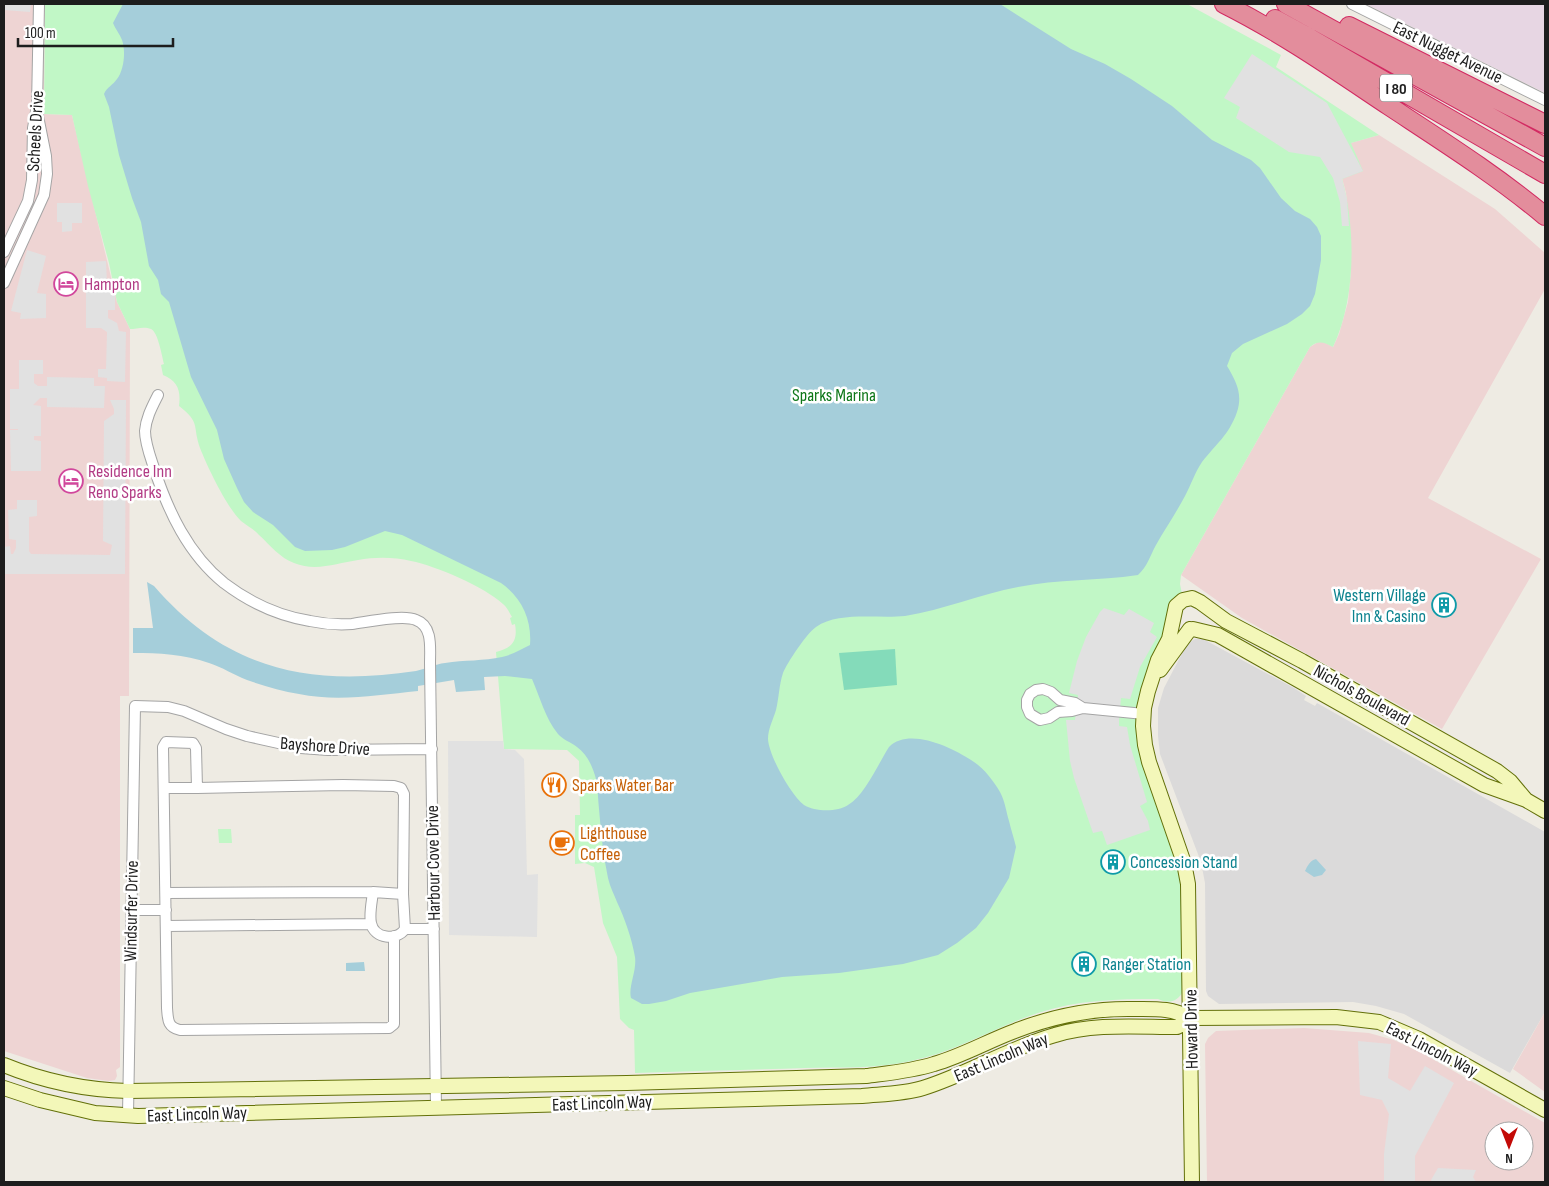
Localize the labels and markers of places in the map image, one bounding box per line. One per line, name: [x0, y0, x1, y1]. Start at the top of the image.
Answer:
hotel icon: Hampton: [53, 271, 79, 297]
place label: Hampton: [84, 274, 140, 295]
place label: Residence Inn Reno Sparks: [88, 461, 172, 503]
hotel icon: Residence Inn Reno Sparks: [58, 468, 84, 494]
place label: Western Village Inn & Casino: [1333, 585, 1426, 627]
building icon: Western Village Inn & Casino: [1431, 592, 1457, 618]
restaurant icon: Sparks Water Bar: [541, 772, 567, 798]
place label: Sparks Water Bar: [572, 775, 674, 796]
place label: Lighthouse Coffee: [580, 823, 647, 865]
cafe icon: Lighthouse Coffee: [549, 830, 575, 856]
building icon: Concession Stand: [1100, 849, 1126, 875]
place label: Concession Stand: [1130, 852, 1237, 873]
building icon: Ranger Station: [1071, 951, 1097, 977]
place label: Ranger Station: [1102, 954, 1191, 975]

